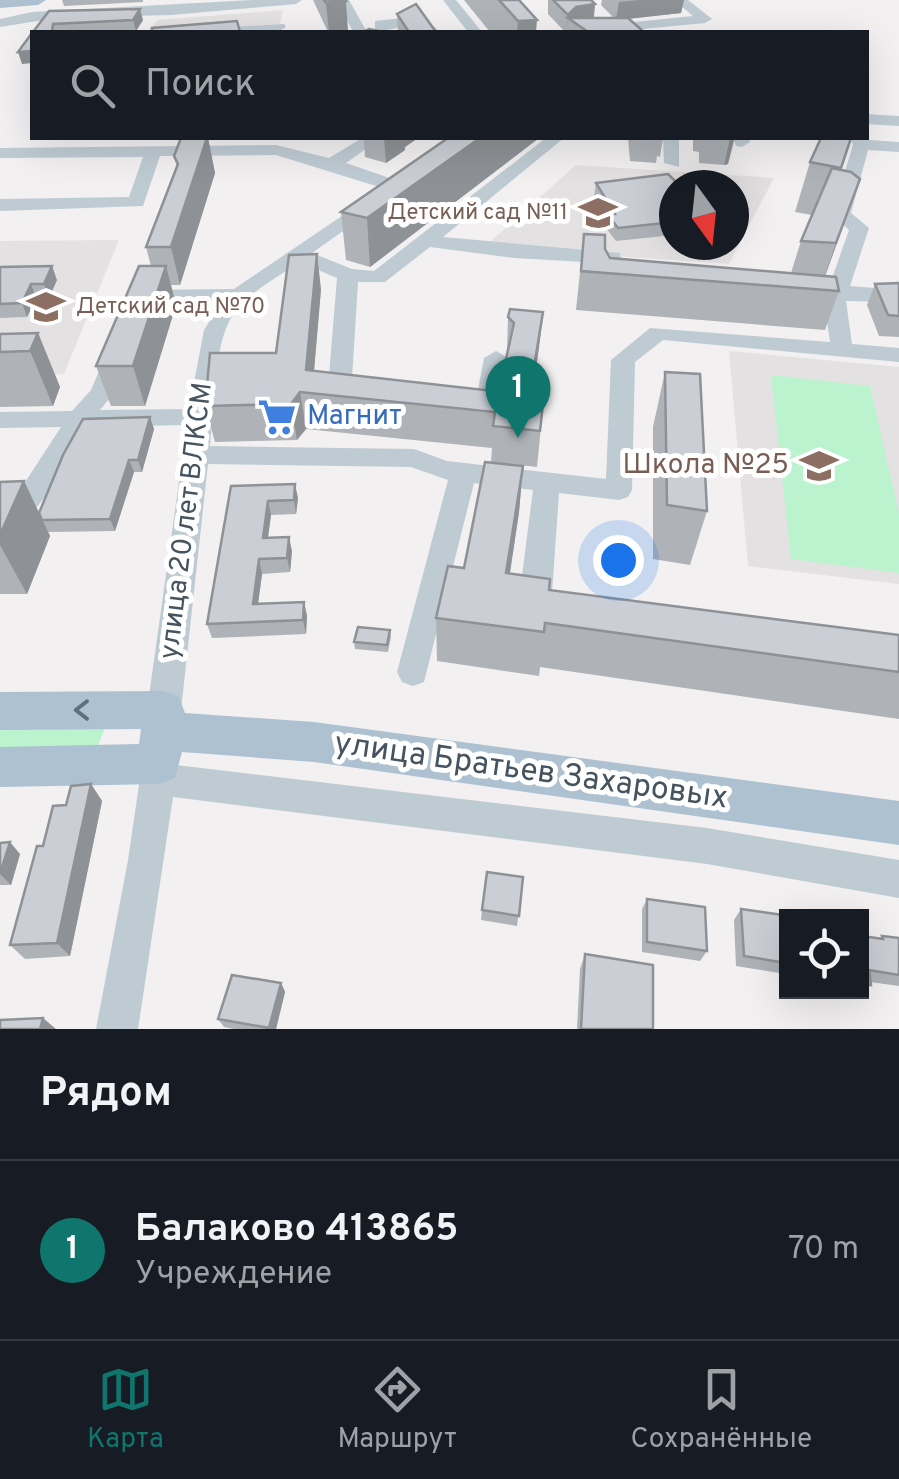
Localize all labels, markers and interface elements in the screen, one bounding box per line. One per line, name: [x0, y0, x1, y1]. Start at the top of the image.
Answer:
search box: [30, 30, 869, 140]
icon: search: [65, 58, 120, 113]
text: Поиск: [145, 61, 256, 110]
north arrow: [659, 170, 749, 260]
school or university icon: Детский сад №11: [577, 192, 619, 234]
place label: Детский сад №11: [387, 200, 568, 227]
school or university icon: Детский сад №70: [25, 286, 67, 328]
place label: Детский сад №70: [76, 294, 265, 321]
pin: 1: [486, 356, 550, 438]
street label: улица 20 лет ВЛКСМ: [152, 380, 222, 662]
supermarket icon: Магнит: [256, 396, 298, 438]
place label: Магнит: [307, 399, 402, 435]
school or university icon: Школа №25: [798, 445, 840, 487]
place label: Школа №25: [622, 448, 789, 484]
your location: [593, 535, 644, 586]
one-way arrow: [73, 699, 88, 721]
street label: улица Братьев Захаровых: [332, 725, 730, 819]
map controls: [779, 909, 869, 999]
button: locate: [779, 909, 869, 999]
text: Рядом: [40, 1068, 172, 1121]
text: Балаково 413865: [135, 1206, 458, 1255]
text: 1: [66, 1230, 79, 1270]
text: 70 m: [788, 1230, 859, 1270]
text: Учреждение: [135, 1255, 332, 1295]
tab: Карта: [87, 1362, 164, 1458]
tab: Маршрут: [337, 1362, 457, 1458]
tab: Сохранённые: [630, 1362, 812, 1458]

